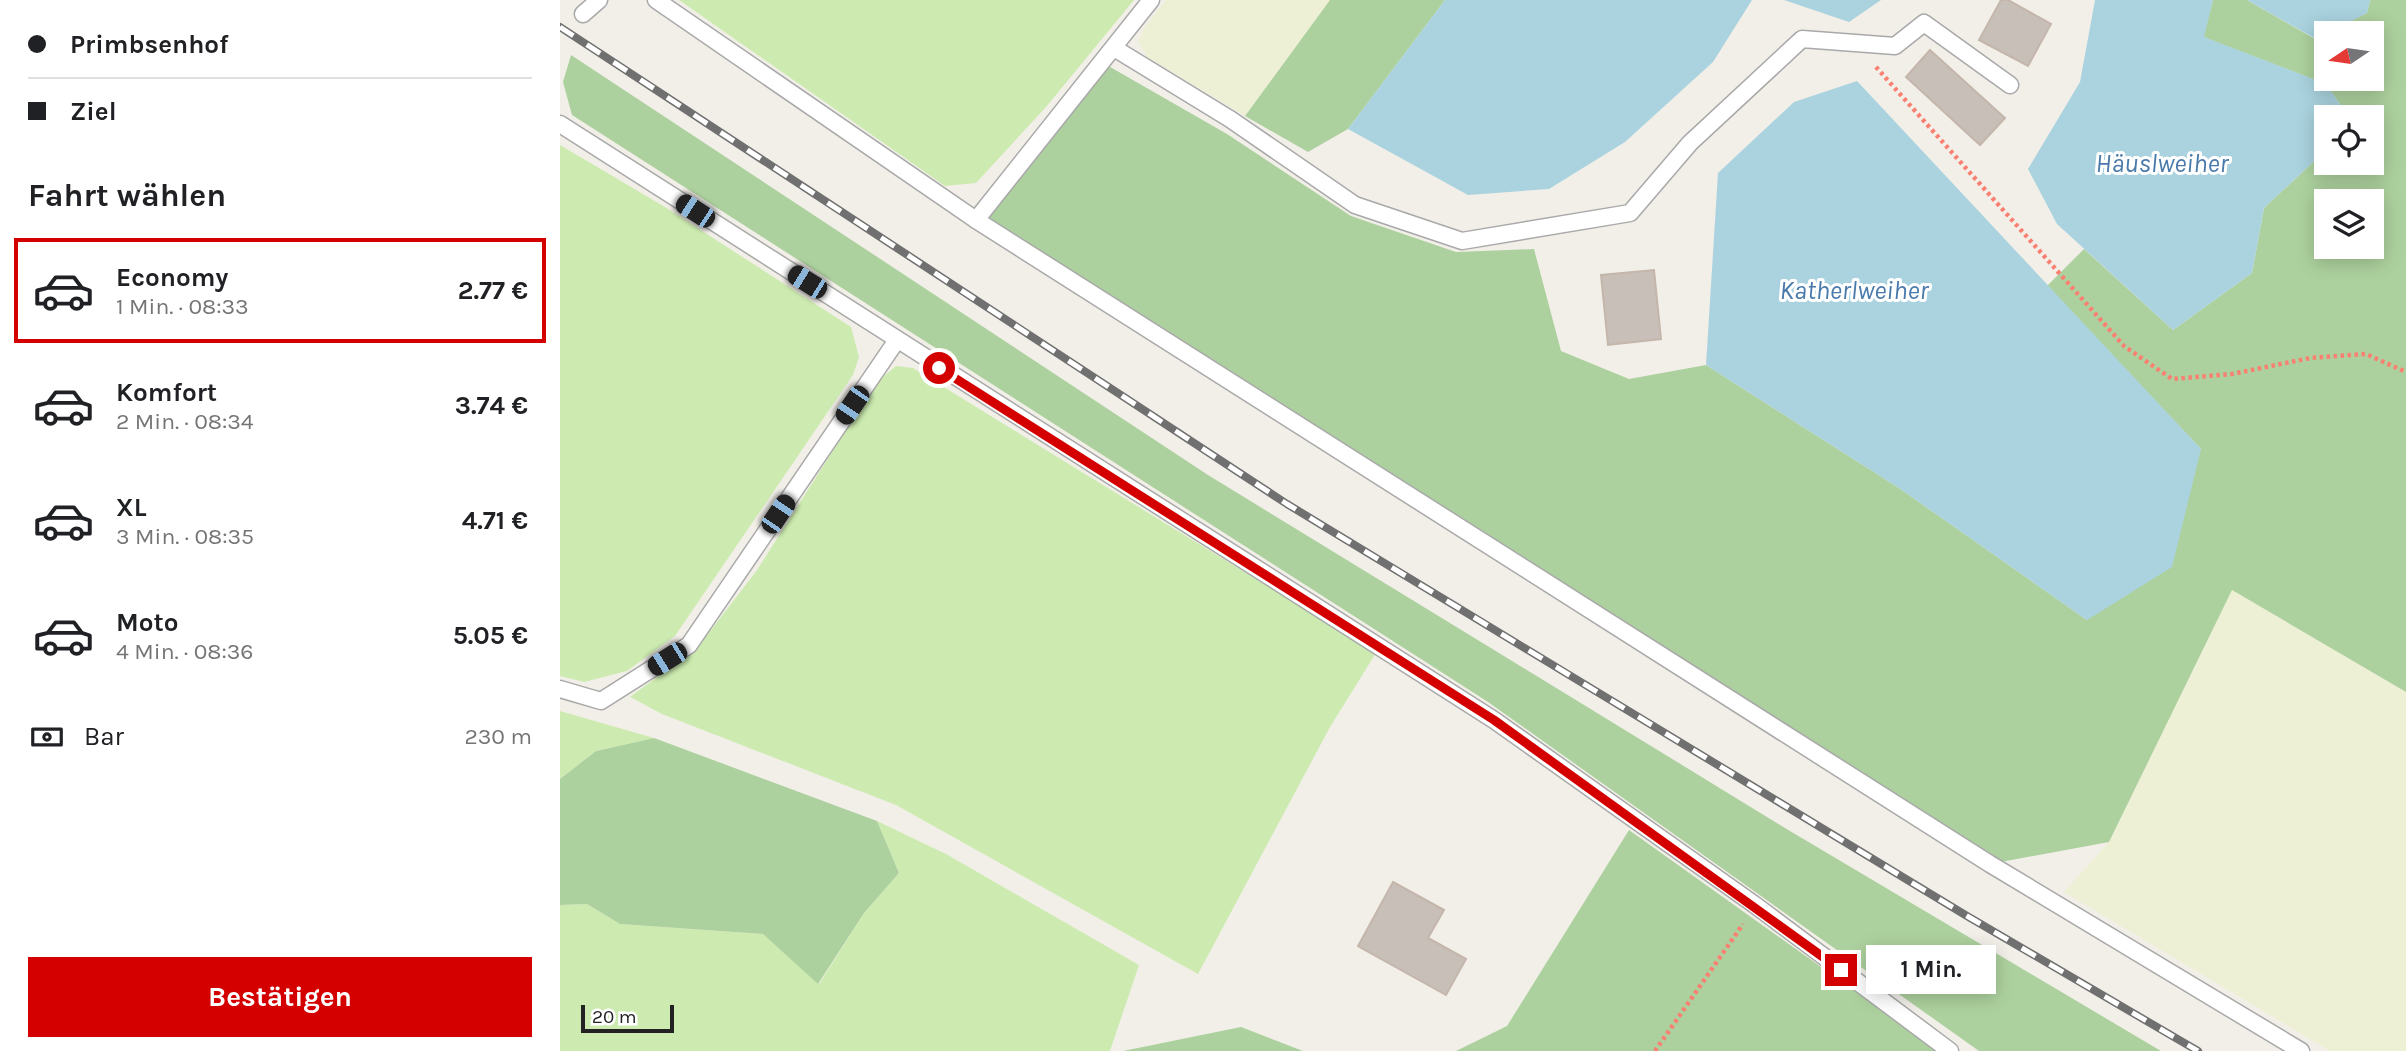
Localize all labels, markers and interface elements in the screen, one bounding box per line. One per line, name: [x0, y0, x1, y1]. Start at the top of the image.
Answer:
north arrow: [2314, 21, 2384, 91]
map controls: [2314, 21, 2384, 259]
text: Primbsenhof: [70, 29, 229, 60]
text: Ziel: [70, 96, 117, 127]
button: locate: [2314, 105, 2384, 175]
water label: Häuslweiher: [2096, 148, 2230, 179]
text: Fahrt wählen: [28, 177, 226, 214]
button: layers: [2314, 189, 2384, 259]
car: [672, 191, 719, 231]
icon: car: [32, 259, 95, 322]
text: Economy: [116, 262, 228, 293]
car: [784, 262, 831, 302]
text: 2.77 €: [458, 275, 528, 306]
water label: Katherlweiher: [1780, 275, 1930, 306]
text: 1 Min. · 08:33: [116, 293, 249, 320]
route start: [923, 352, 955, 384]
icon: car: [32, 374, 95, 437]
text: Komfort: [116, 377, 217, 408]
car: [832, 382, 873, 428]
text: 3.74 €: [455, 390, 528, 421]
text: 2 Min. · 08:34: [116, 408, 254, 435]
icon: car: [32, 489, 95, 552]
car: [758, 491, 799, 537]
text: XL: [116, 492, 147, 523]
text: 4.71 €: [462, 505, 528, 536]
text: 3 Min. · 08:35: [116, 523, 254, 550]
icon: car: [32, 604, 95, 667]
text: Moto: [116, 607, 178, 638]
text: 5.05 €: [453, 620, 528, 651]
text: 4 Min. · 08:36: [116, 638, 254, 665]
car: [644, 639, 691, 679]
icon: cash: [28, 718, 66, 756]
text: Bar: [84, 721, 124, 752]
text: 230 m: [464, 723, 532, 750]
callout: 1 Min.: [1866, 946, 1995, 995]
route end: [1825, 954, 1857, 986]
text: 1 Min.: [1901, 956, 1961, 983]
button: Bestätigen: [28, 957, 532, 1037]
scale bar: [581, 1002, 674, 1034]
text: 20 m: [592, 1006, 637, 1028]

